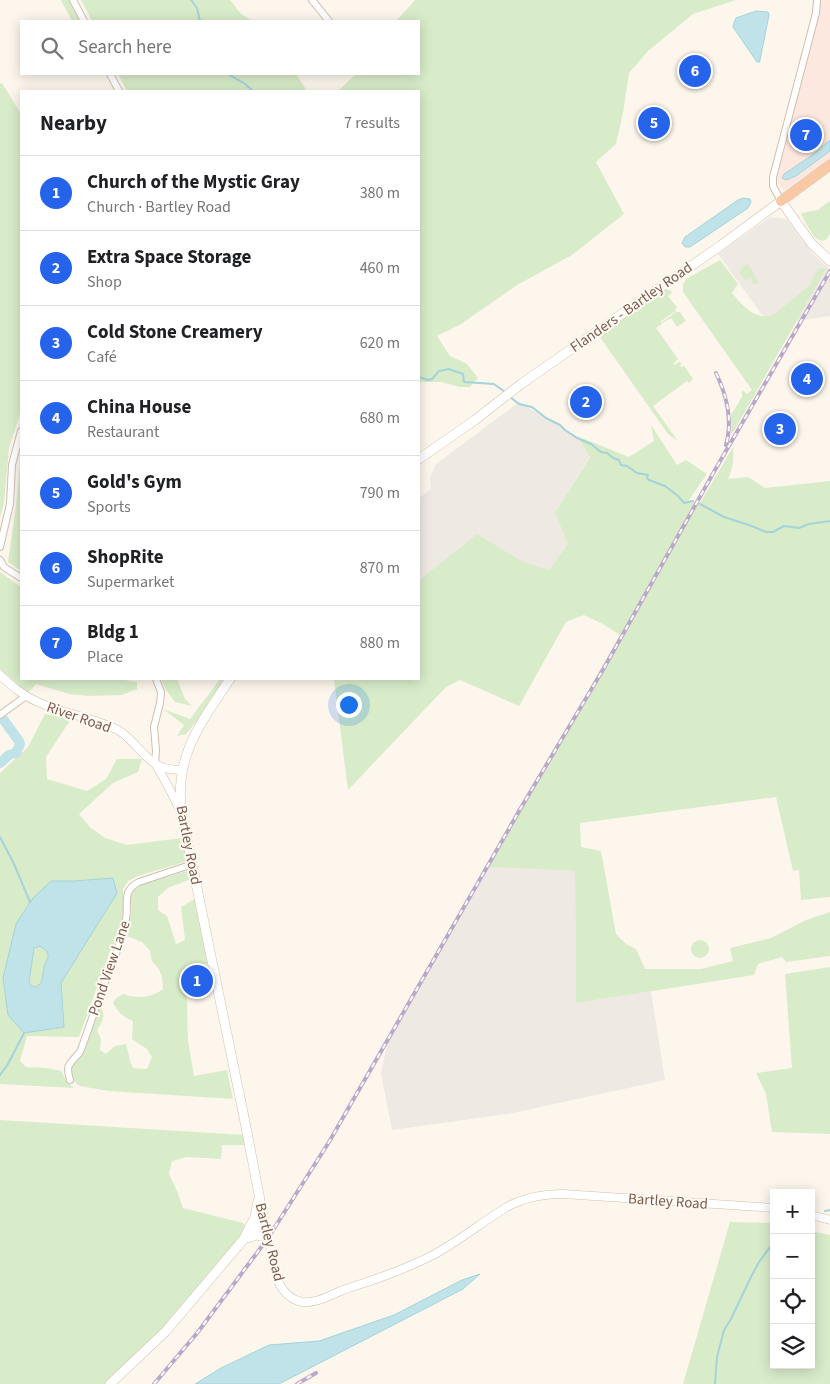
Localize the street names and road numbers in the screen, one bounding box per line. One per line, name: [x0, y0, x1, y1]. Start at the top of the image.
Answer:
street label: Flanders - Bartley Road: [566, 257, 697, 358]
street label: River Road: [44, 697, 114, 738]
street label: Bartley Road: [171, 804, 206, 886]
street label: Pond View Lane: [83, 918, 136, 1018]
street label: Bartley Road: [627, 1188, 709, 1215]
street label: Bartley Road: [250, 1201, 289, 1284]

